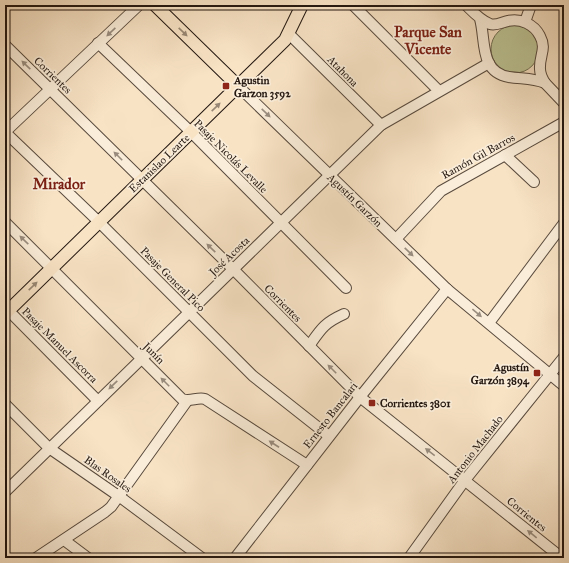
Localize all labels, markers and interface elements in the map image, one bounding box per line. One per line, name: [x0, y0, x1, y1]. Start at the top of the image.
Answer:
district label: Parque San Vicente: [394, 23, 463, 58]
one-way arrow: [106, 27, 116, 36]
one-way arrow: [178, 27, 188, 37]
street label: Atahona: [324, 53, 361, 90]
street label: Corrientes: [31, 54, 74, 96]
one-way arrow: [21, 60, 31, 70]
place label: Agustin Garzon 3592: [233, 74, 291, 101]
marker: Agustin Garzon 3592: [221, 81, 231, 91]
one-way arrow: [211, 103, 221, 112]
one-way arrow: [261, 108, 271, 118]
street label: Pasaje Nicolás Levalle: [191, 117, 270, 196]
street label: Estanislao Learte: [126, 131, 193, 195]
street label: Ramón Gil Barros: [439, 131, 517, 182]
one-way arrow: [113, 151, 123, 161]
street label: Agustín Garzón: [324, 170, 385, 230]
district label: Mirador: [33, 175, 86, 193]
street label: José Acosta: [206, 234, 253, 280]
one-way arrow: [19, 236, 29, 245]
one-way arrow: [206, 243, 216, 252]
street label: Pasaje General Pico: [138, 244, 208, 315]
one-way arrow: [404, 248, 415, 257]
one-way arrow: [28, 282, 38, 291]
street label: Corrientes: [261, 282, 304, 325]
street label: Pasaje Manuel Ascorra: [19, 305, 100, 386]
one-way arrow: [471, 309, 482, 318]
street label: Junín: [139, 339, 167, 368]
place label: Agustín Garzón 3894: [471, 361, 530, 388]
one-way arrow: [327, 364, 337, 374]
marker: Agustín Garzón 3894: [532, 368, 542, 378]
one-way arrow: [160, 377, 170, 387]
one-way arrow: [108, 380, 118, 390]
street label: Ernesto Bancalari: [301, 380, 360, 451]
place label: Corrientes 3801: [380, 397, 451, 411]
marker: Corrientes 3801: [367, 398, 377, 408]
street label: Antonio Machado: [444, 413, 506, 487]
one-way arrow: [268, 440, 280, 447]
one-way arrow: [425, 448, 436, 457]
street label: Blas Rosales: [82, 453, 134, 495]
street label: Corrientes: [504, 494, 549, 534]
one-way arrow: [526, 529, 537, 538]

